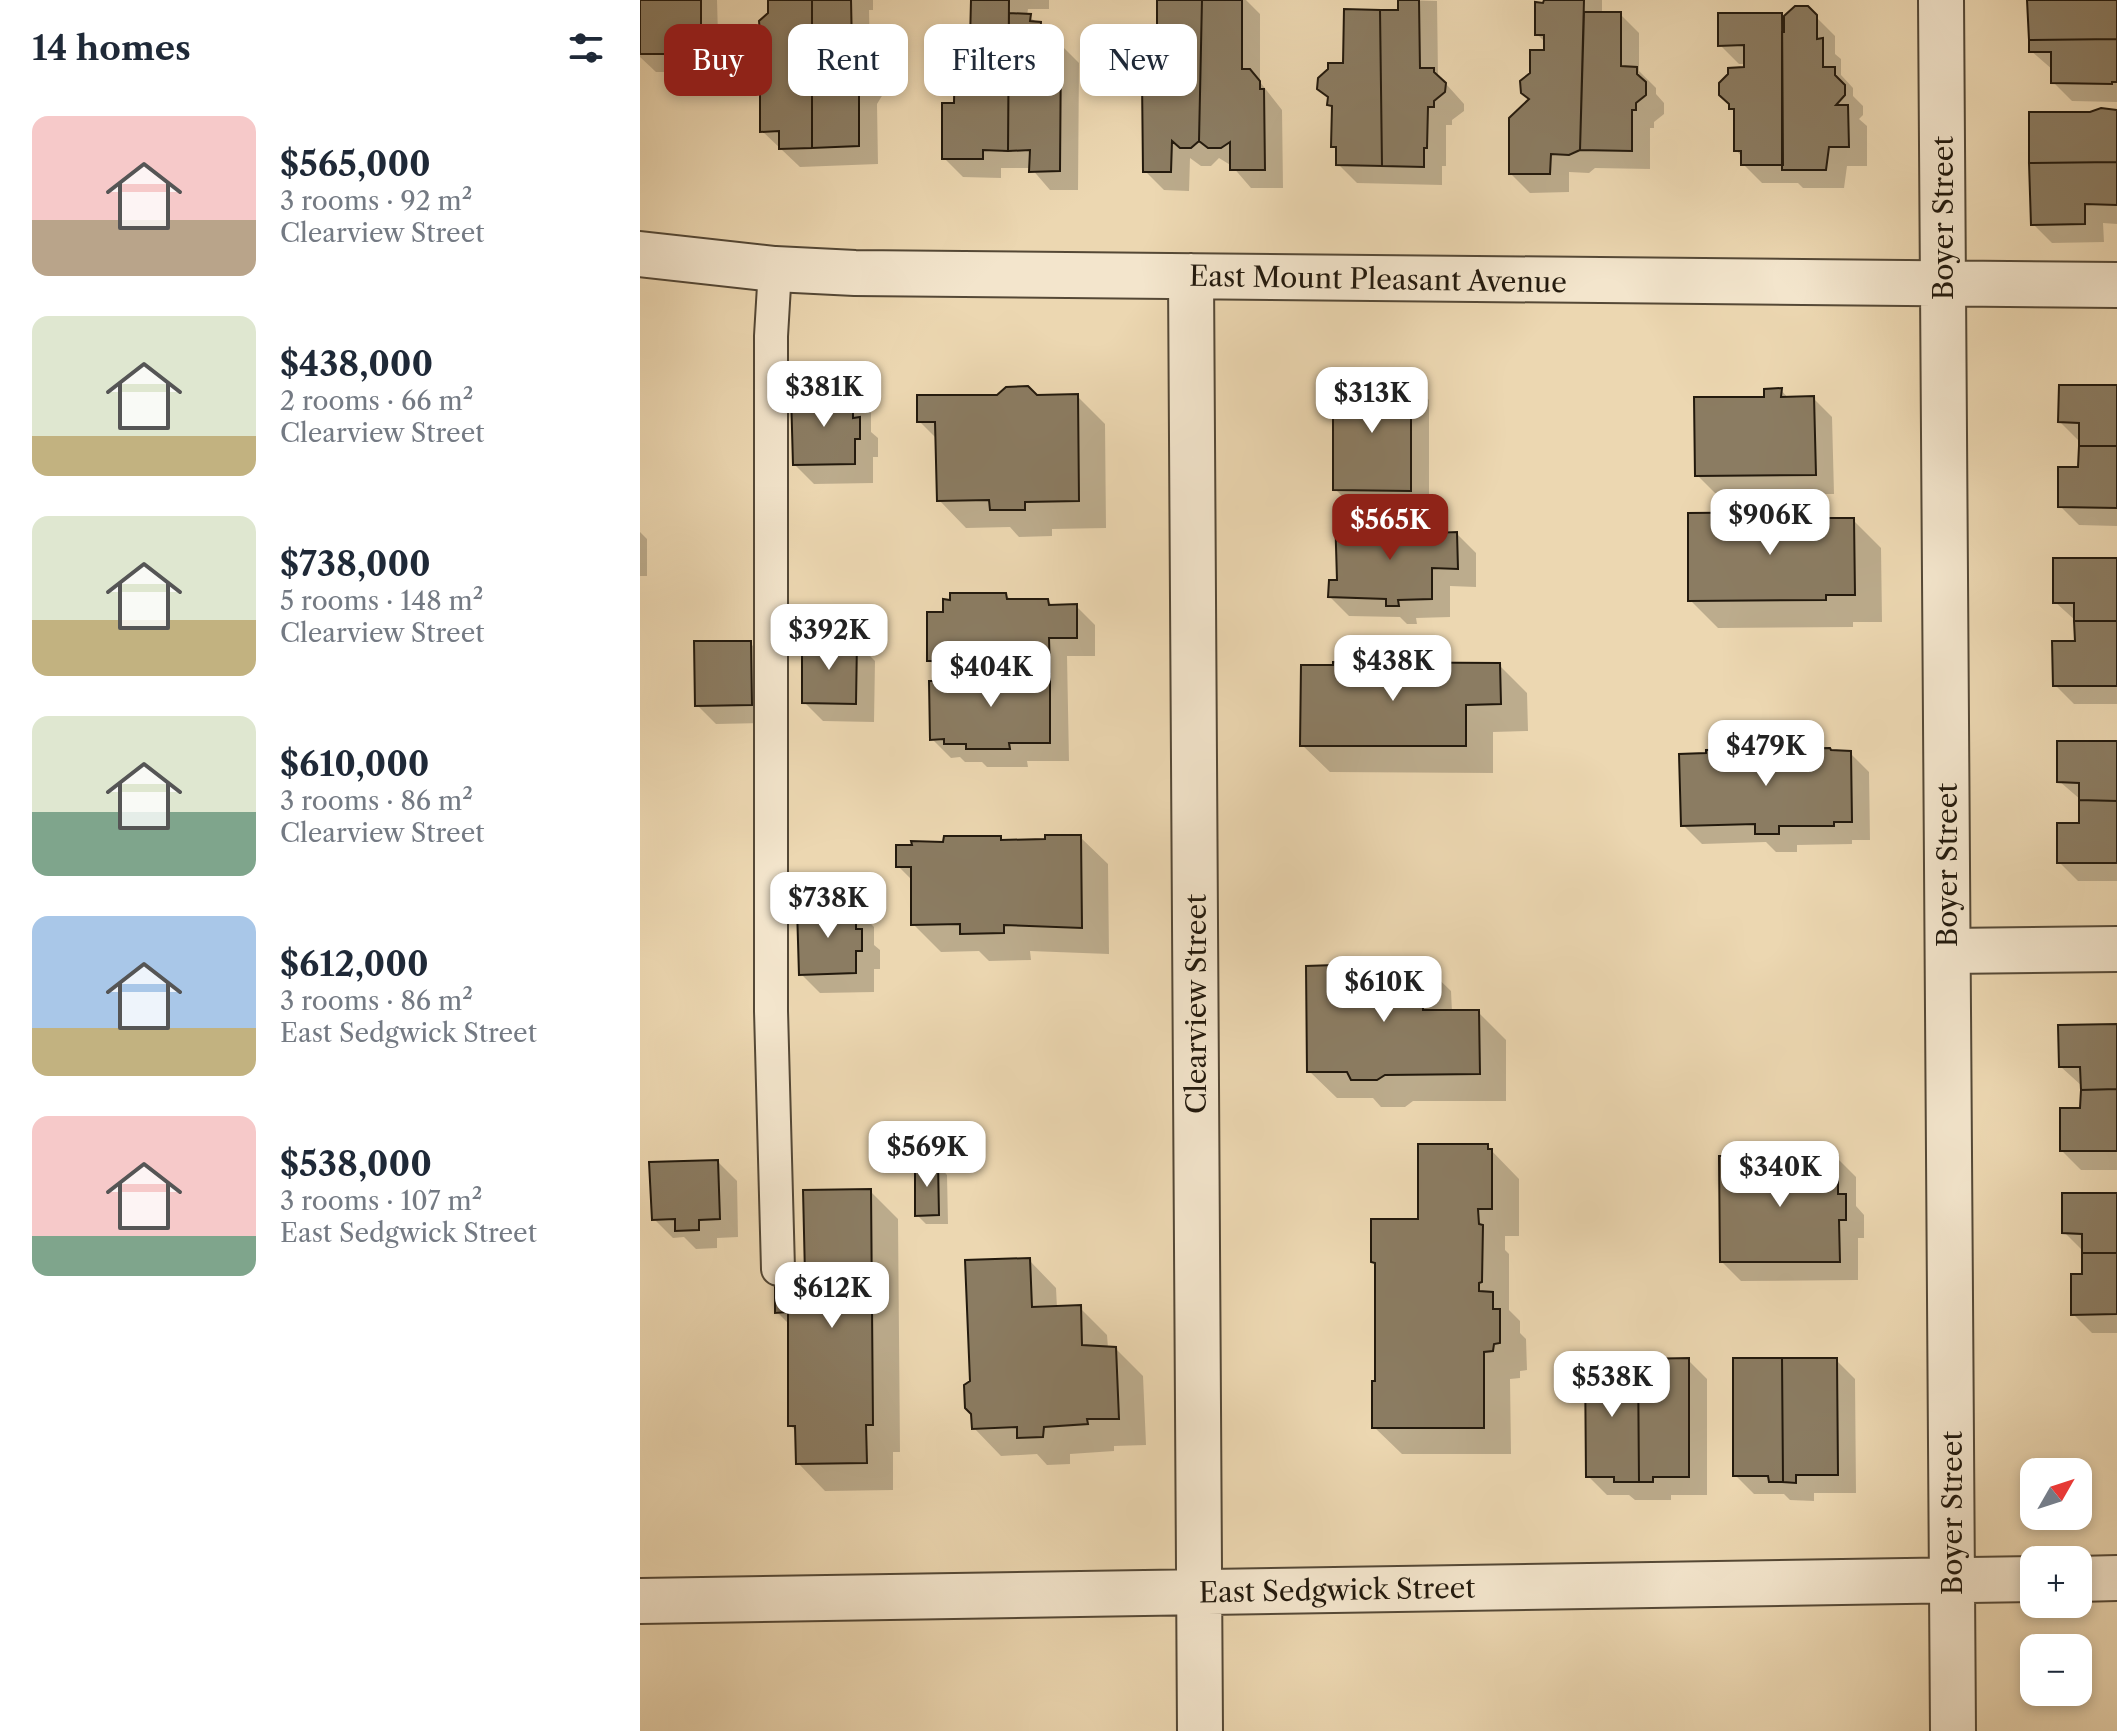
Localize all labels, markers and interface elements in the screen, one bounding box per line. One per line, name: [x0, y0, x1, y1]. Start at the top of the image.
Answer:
chip: Buy: [664, 24, 772, 96]
chip: Rent: [788, 24, 908, 96]
chip: Filters: [924, 24, 1064, 96]
chip: New: [1080, 24, 1197, 96]
icon: filters: [564, 26, 608, 70]
text: 14 homes: [32, 27, 191, 69]
street label: Boyer Street: [1926, 136, 1960, 300]
text: $565,000: [280, 143, 431, 185]
icon: home: [96, 148, 192, 244]
text: 3 rooms · 92 m²: [280, 185, 472, 217]
text: Clearview Street: [280, 217, 484, 249]
street label: East Mount Pleasant Avenue: [1189, 259, 1567, 299]
text: $438,000: [280, 343, 433, 385]
icon: home: [96, 348, 192, 444]
pin: $381K: [768, 361, 880, 429]
pin: $313K: [1316, 367, 1428, 435]
text: $381K: [785, 371, 863, 403]
text: $313K: [1334, 377, 1410, 409]
text: 2 rooms · 66 m²: [280, 385, 473, 417]
text: Clearview Street: [280, 417, 484, 449]
pin: $906K: [1714, 489, 1826, 557]
pin: $565K: [1334, 494, 1446, 562]
text: $906K: [1729, 499, 1811, 531]
text: $565K: [1350, 504, 1430, 536]
text: $738,000: [280, 543, 431, 585]
icon: home: [96, 548, 192, 644]
text: 5 rooms · 148 m²: [280, 585, 483, 617]
pin: $392K: [773, 604, 885, 672]
text: $392K: [789, 614, 869, 646]
text: Clearview Street: [280, 617, 484, 649]
pin: $438K: [1337, 635, 1449, 703]
pin: $404K: [935, 641, 1047, 709]
text: $438K: [1352, 645, 1434, 677]
text: $404K: [950, 651, 1032, 683]
pin: $479K: [1710, 720, 1822, 788]
text: $479K: [1726, 730, 1806, 762]
text: $610,000: [280, 743, 429, 785]
icon: home: [96, 748, 192, 844]
street label: Boyer Street: [1930, 783, 1964, 947]
text: 3 rooms · 86 m²: [280, 785, 473, 817]
text: Clearview Street: [280, 817, 484, 849]
pin: $738K: [772, 872, 884, 940]
text: $738K: [788, 882, 868, 914]
street label: Clearview Street: [1179, 894, 1213, 1114]
text: $612,000: [280, 943, 429, 985]
icon: home: [96, 948, 192, 1044]
pin: $610K: [1328, 956, 1440, 1024]
text: $610K: [1345, 966, 1423, 998]
text: 3 rooms · 86 m²: [280, 985, 473, 1017]
text: East Sedgwick Street: [280, 1017, 537, 1049]
pin: $569K: [871, 1121, 983, 1189]
text: $569K: [887, 1131, 967, 1163]
pin: $340K: [1724, 1141, 1836, 1209]
text: $538,000: [280, 1143, 432, 1185]
icon: home: [96, 1148, 192, 1244]
text: $340K: [1739, 1151, 1821, 1183]
text: 3 rooms · 107 m²: [280, 1185, 482, 1217]
text: East Sedgwick Street: [280, 1217, 537, 1249]
pin: $612K: [776, 1262, 888, 1330]
text: $612K: [793, 1272, 871, 1304]
pin: $538K: [1556, 1351, 1668, 1419]
text: $538K: [1572, 1361, 1652, 1393]
street label: Boyer Street: [1935, 1431, 1969, 1595]
north arrow: [2020, 1458, 2092, 1530]
map controls: [2020, 1458, 2092, 1706]
button: +: [2020, 1546, 2092, 1618]
street label: East Sedgwick Street: [1198, 1571, 1476, 1609]
button: −: [2020, 1634, 2092, 1706]

